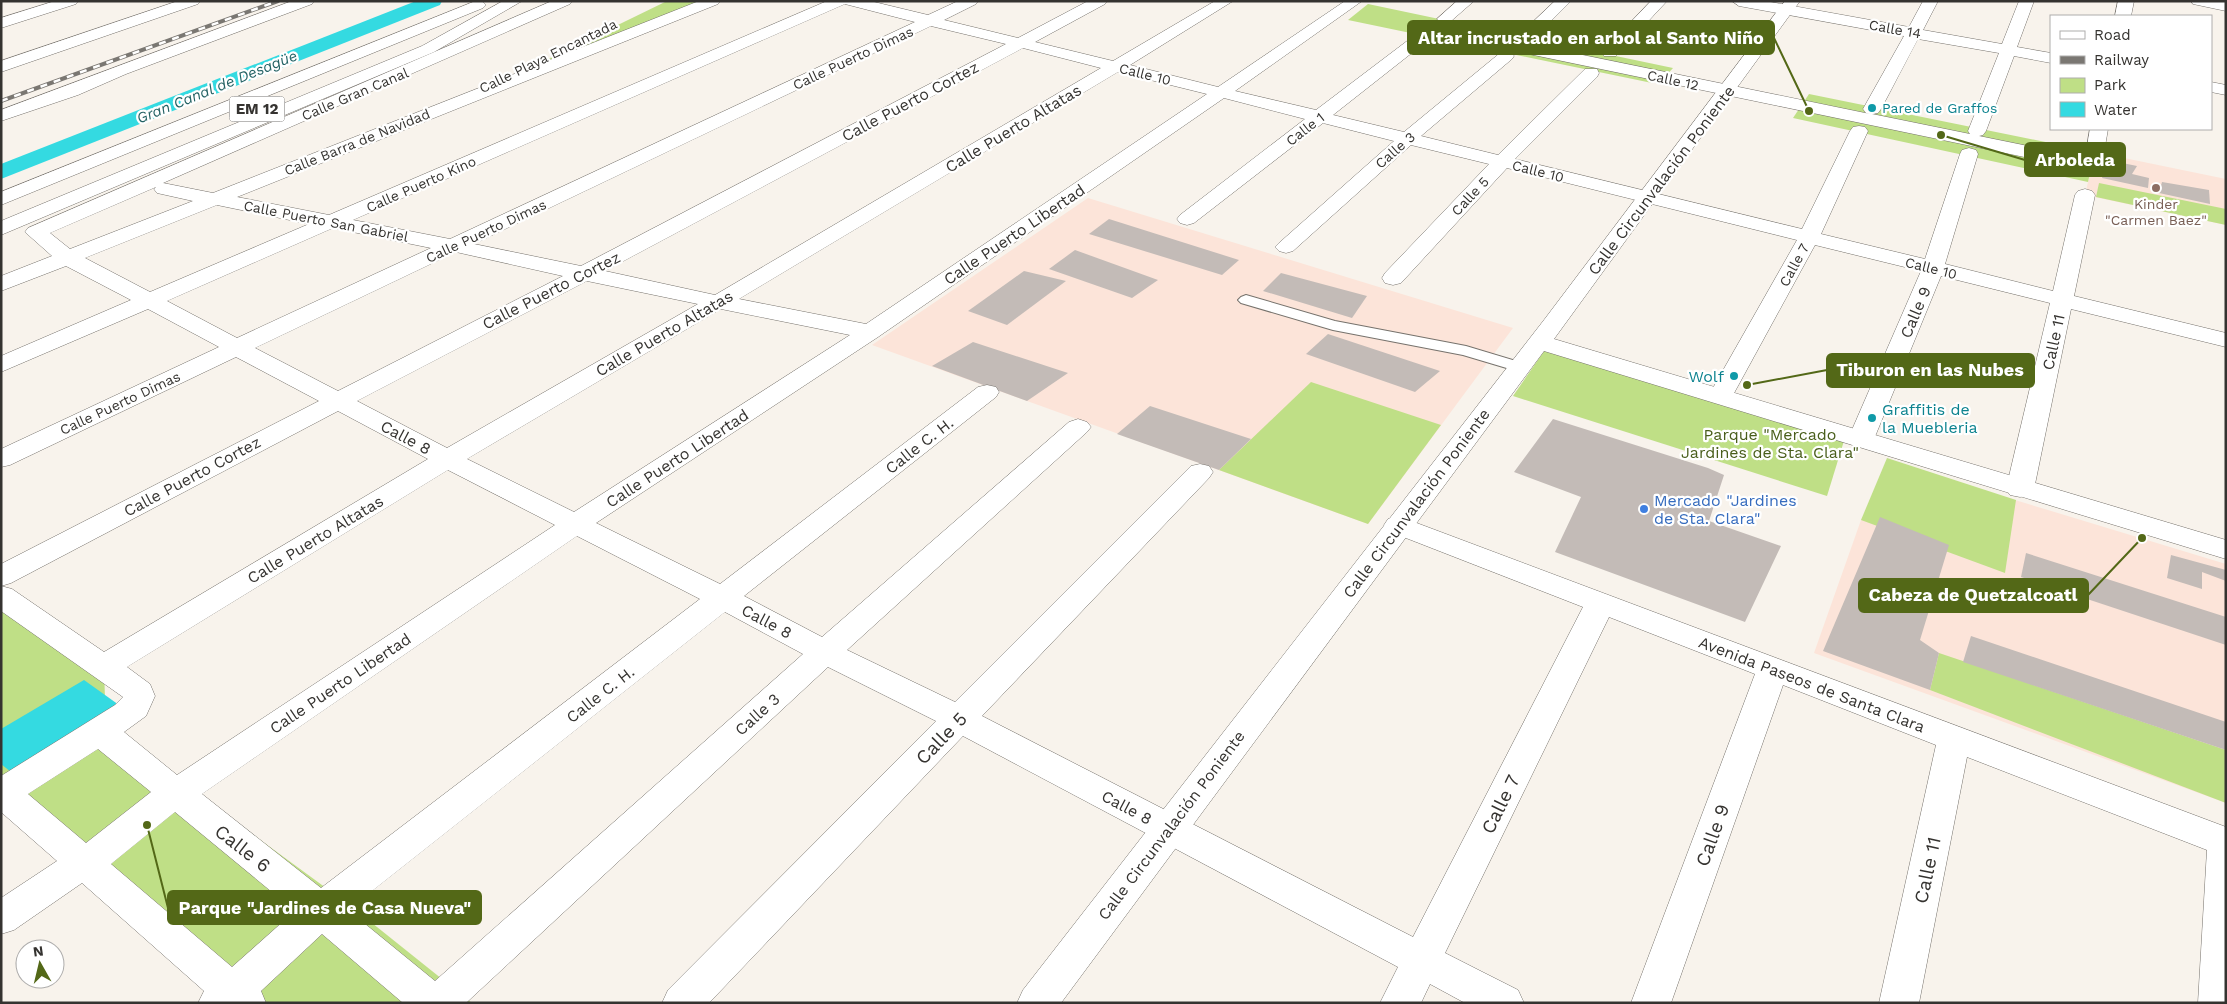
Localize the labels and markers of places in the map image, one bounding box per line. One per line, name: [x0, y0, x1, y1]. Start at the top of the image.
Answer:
callout: Altar incrustado en arbol al Santo Niño: [1408, 21, 1774, 54]
place label: Pared de Graffos: [1882, 100, 1997, 116]
marker: Pared de Graffos: [1866, 102, 1878, 114]
callout: Arboleda: [2025, 143, 2125, 176]
marker: Kinder "Carmen Baez": [2150, 182, 2162, 194]
place label: Kinder "Carmen Baez": [2105, 196, 2207, 228]
callout: Tiburon en las Nubes: [1827, 354, 2034, 387]
place label: Wolf: [1688, 367, 1725, 386]
marker: Wolf: [1728, 370, 1740, 382]
place label: Graffitis de la Muebleria: [1882, 400, 1978, 437]
marker: Graffitis de la Muebleria: [1866, 412, 1878, 424]
place label: Mercado "Jardines de Sta. Clara": [1654, 491, 1797, 528]
marker: Mercado "Jardines de Sta. Clara": [1638, 503, 1650, 515]
callout: Cabeza de Quetzalcoatl: [1859, 579, 2088, 612]
callout: Parque "Jardines de Casa Nueva": [168, 891, 481, 924]

